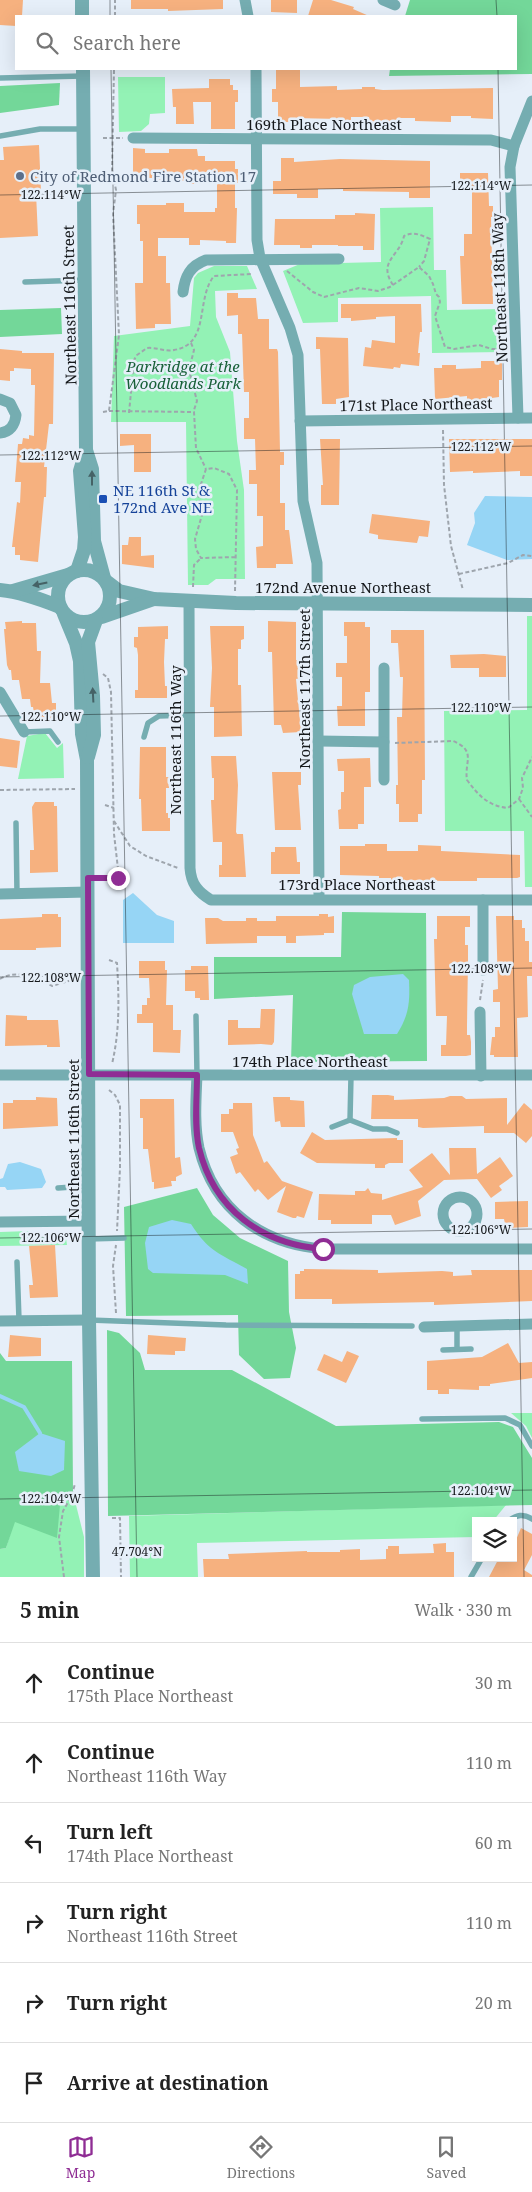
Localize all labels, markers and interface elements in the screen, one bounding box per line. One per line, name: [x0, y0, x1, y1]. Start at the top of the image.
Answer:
search box: [15, 15, 517, 70]
icon: search: [33, 29, 61, 57]
text: Search here: [73, 30, 181, 56]
street label: 169th Place Northeast: [246, 114, 402, 134]
place label: City of Redmond Fire Station 17: [30, 166, 256, 186]
marker: City of Redmond Fire Station 17: [14, 170, 26, 182]
text: 122.114°W: [451, 177, 512, 194]
text: 122.114°W: [21, 186, 82, 203]
street label: Northeast 118th Way: [486, 212, 512, 363]
street label: Northeast 116th Street: [58, 225, 80, 385]
park label: Parkridge at the Woodlands Park: [125, 356, 241, 393]
street label: 171st Place Northeast: [339, 393, 493, 415]
text: 122.112°W: [451, 438, 512, 455]
text: 122.112°W: [21, 447, 82, 464]
one-way arrow: [88, 470, 96, 486]
place label: NE 116th St & 172nd Ave NE: [113, 480, 212, 517]
marker: NE 116th St & 172nd Ave NE: [97, 493, 109, 505]
street label: 172nd Avenue Northeast: [255, 577, 431, 597]
one-way arrow: [32, 580, 48, 588]
street label: Northeast 117th Street: [294, 609, 314, 769]
street label: Northeast 116th Way: [165, 665, 185, 815]
one-way arrow: [88, 687, 96, 703]
text: 122.110°W: [451, 699, 512, 716]
text: 122.110°W: [21, 708, 82, 725]
route end: [107, 867, 130, 890]
street label: 173rd Place Northeast: [278, 874, 436, 894]
text: 122.108°W: [451, 960, 512, 977]
text: 122.108°W: [21, 969, 82, 986]
street label: 174th Place Northeast: [232, 1051, 388, 1071]
street label: Northeast 116th Street: [63, 1059, 83, 1219]
text: 122.106°W: [451, 1221, 512, 1238]
text: 122.106°W: [21, 1229, 82, 1246]
route start: [312, 1238, 335, 1261]
text: 122.104°W: [451, 1482, 512, 1499]
text: 122.104°W: [21, 1490, 82, 1507]
map controls: [472, 1517, 517, 1562]
button: layers: [472, 1517, 517, 1562]
text: 47.704°N: [112, 1543, 162, 1560]
text: 5 min: [20, 1596, 79, 1624]
text: Walk · 330 m: [415, 1599, 512, 1621]
text: Continue: [67, 1659, 155, 1685]
icon: ahead: [20, 1669, 48, 1697]
text: 30 m: [475, 1672, 512, 1694]
text: 175th Place Northeast: [67, 1685, 233, 1707]
text: Continue: [67, 1739, 155, 1765]
icon: ahead: [20, 1749, 48, 1777]
text: 110 m: [466, 1752, 512, 1774]
text: Northeast 116th Way: [67, 1765, 227, 1787]
text: Turn left: [67, 1819, 153, 1845]
icon: left: [20, 1829, 48, 1857]
text: 60 m: [475, 1832, 512, 1854]
text: 174th Place Northeast: [67, 1845, 233, 1867]
text: Turn right: [67, 1899, 167, 1925]
icon: right: [20, 1909, 48, 1937]
text: 110 m: [466, 1912, 512, 1934]
text: Northeast 116th Street: [67, 1925, 238, 1947]
icon: right: [20, 1989, 48, 2017]
text: Turn right: [67, 1990, 167, 2016]
text: 20 m: [475, 1992, 512, 2014]
icon: arrive: [20, 2069, 48, 2097]
text: Arrive at destination: [67, 2070, 269, 2096]
tab: Map: [66, 2133, 95, 2182]
tab: Directions: [227, 2133, 295, 2182]
tab: Saved: [427, 2133, 466, 2182]

